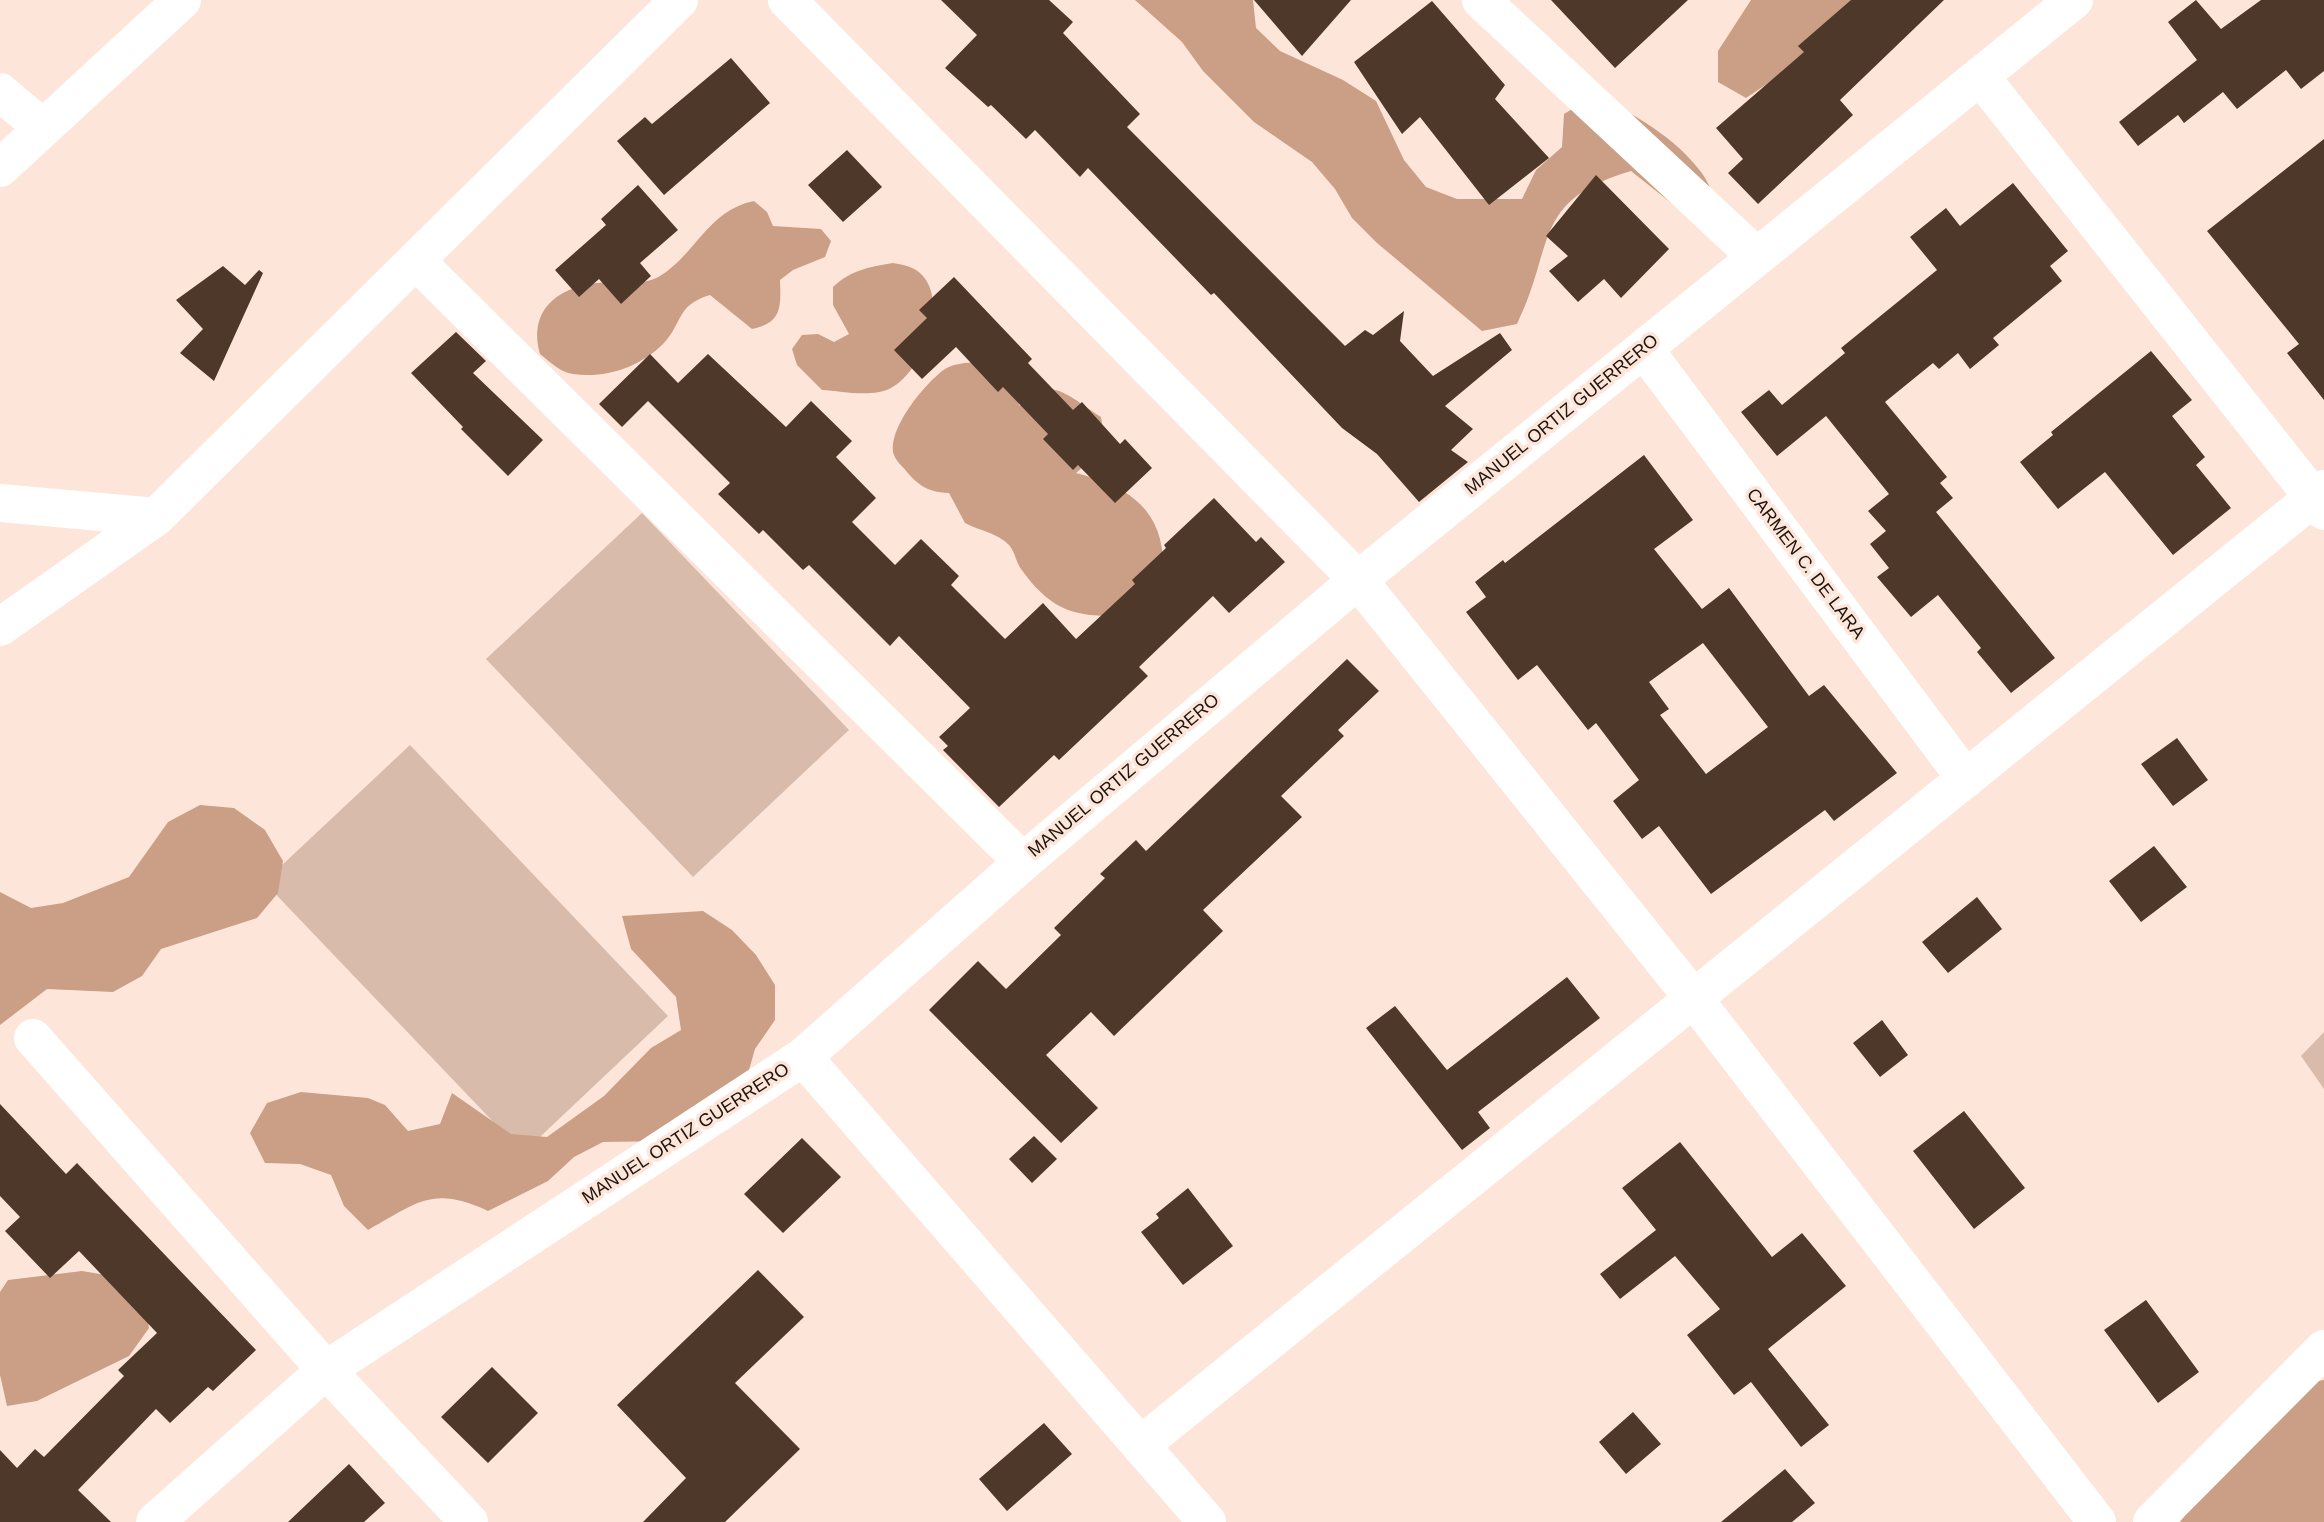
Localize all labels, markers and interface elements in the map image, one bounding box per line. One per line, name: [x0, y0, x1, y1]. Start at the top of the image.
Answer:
street label: MANUEL ORTIZ GUERRERO: [1461, 330, 1663, 500]
street label: CARMEN C. DE LARA: [1741, 484, 1869, 644]
street label: MANUEL ORTIZ GUERRERO: [1024, 690, 1224, 862]
street label: MANUEL ORTIZ GUERRERO: [578, 1059, 794, 1209]

